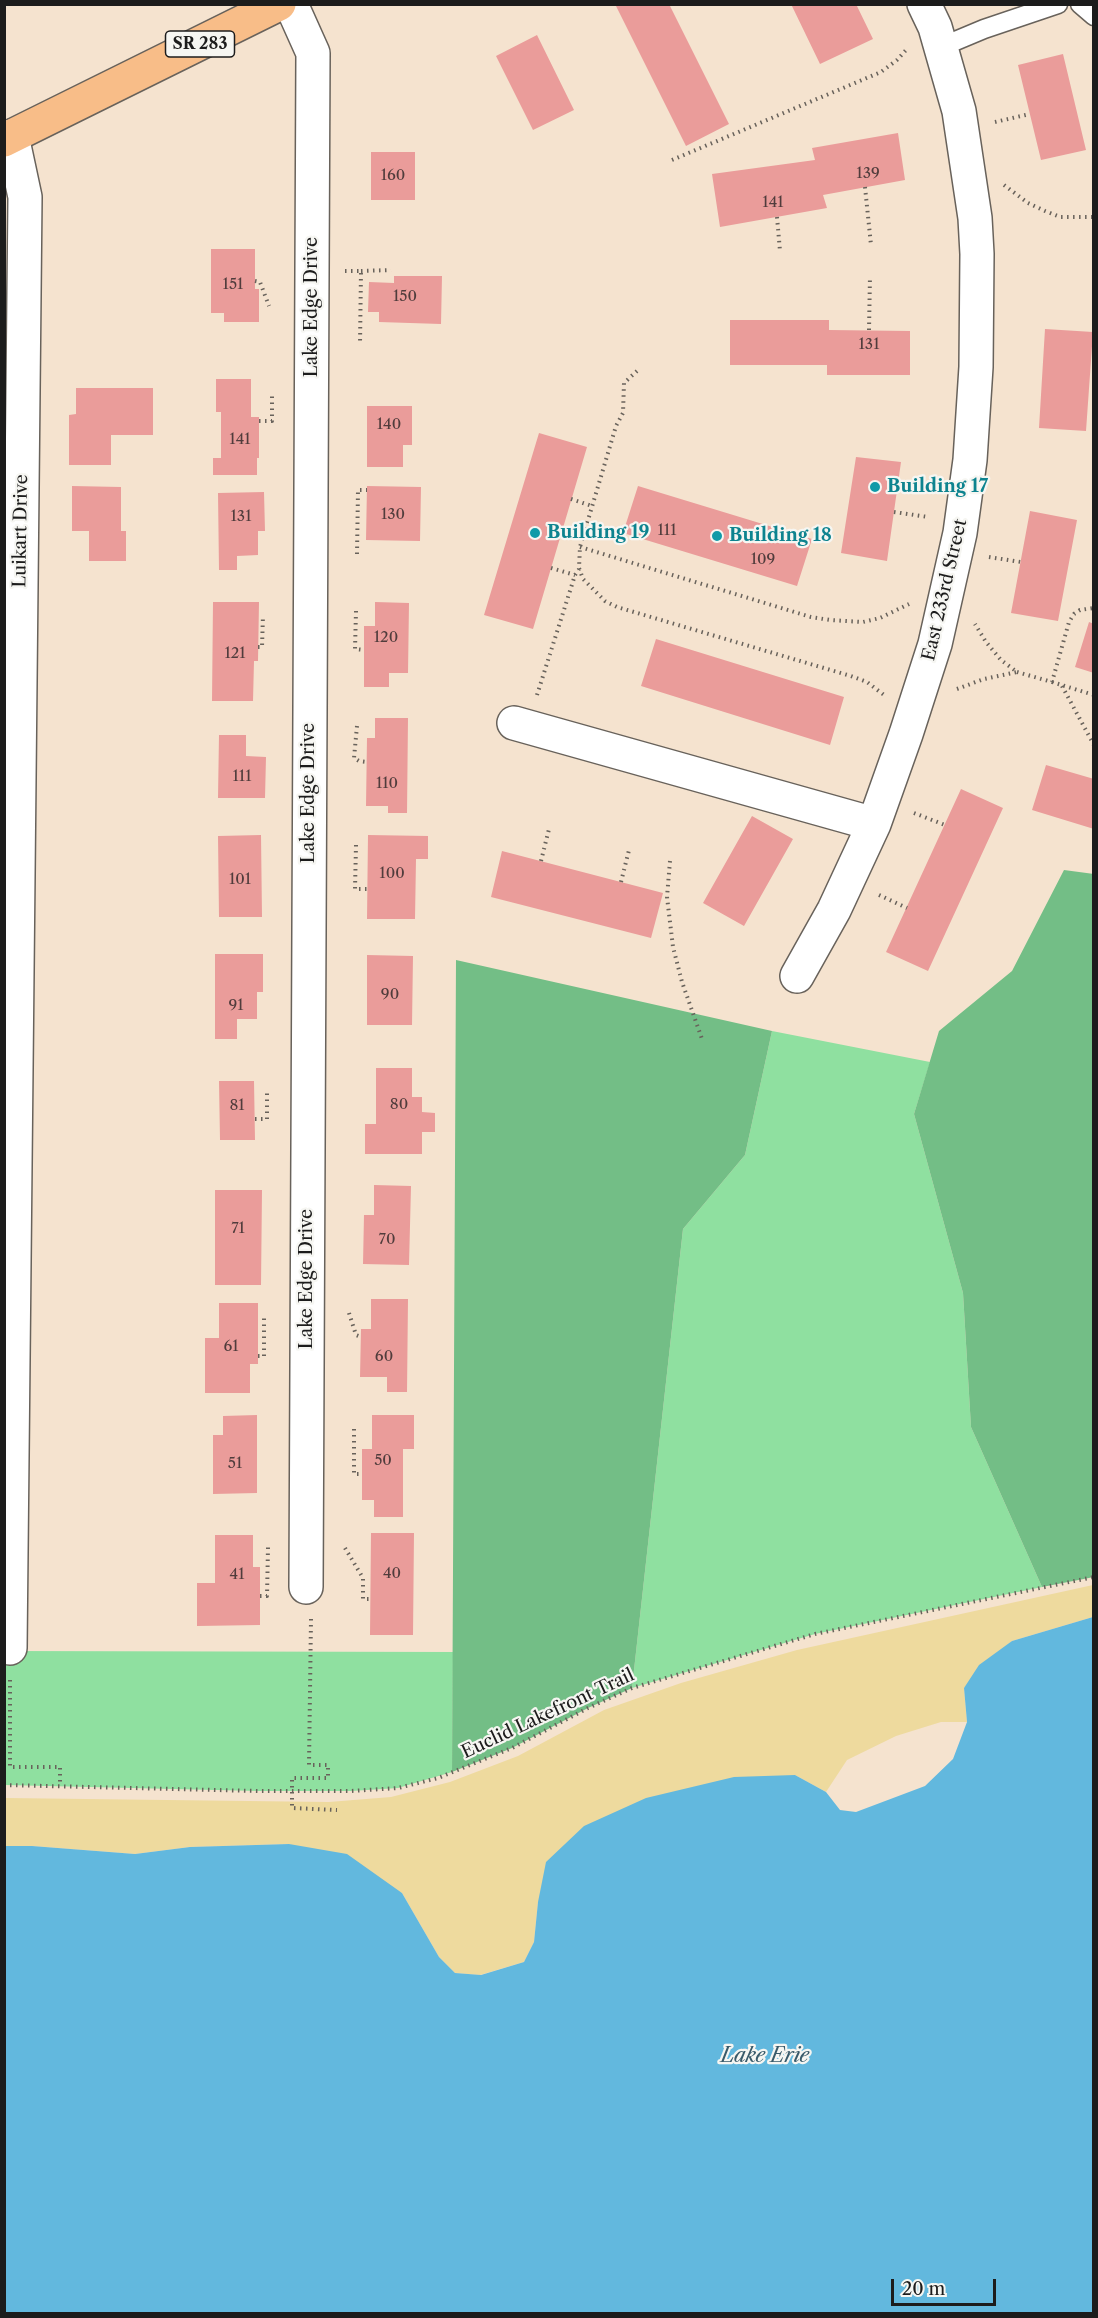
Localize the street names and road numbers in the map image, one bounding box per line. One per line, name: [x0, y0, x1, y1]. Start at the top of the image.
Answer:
road number: SR 283: [166, 31, 234, 57]
street label: Lake Edge Drive: [301, 237, 323, 377]
street label: Luikart Drive: [9, 474, 33, 588]
street label: East 233rd Street: [918, 517, 972, 663]
street label: Lake Edge Drive: [298, 723, 320, 863]
street label: Lake Edge Drive: [296, 1209, 318, 1349]
street label: Euclid Lakefront Trail: [458, 1664, 638, 1764]

